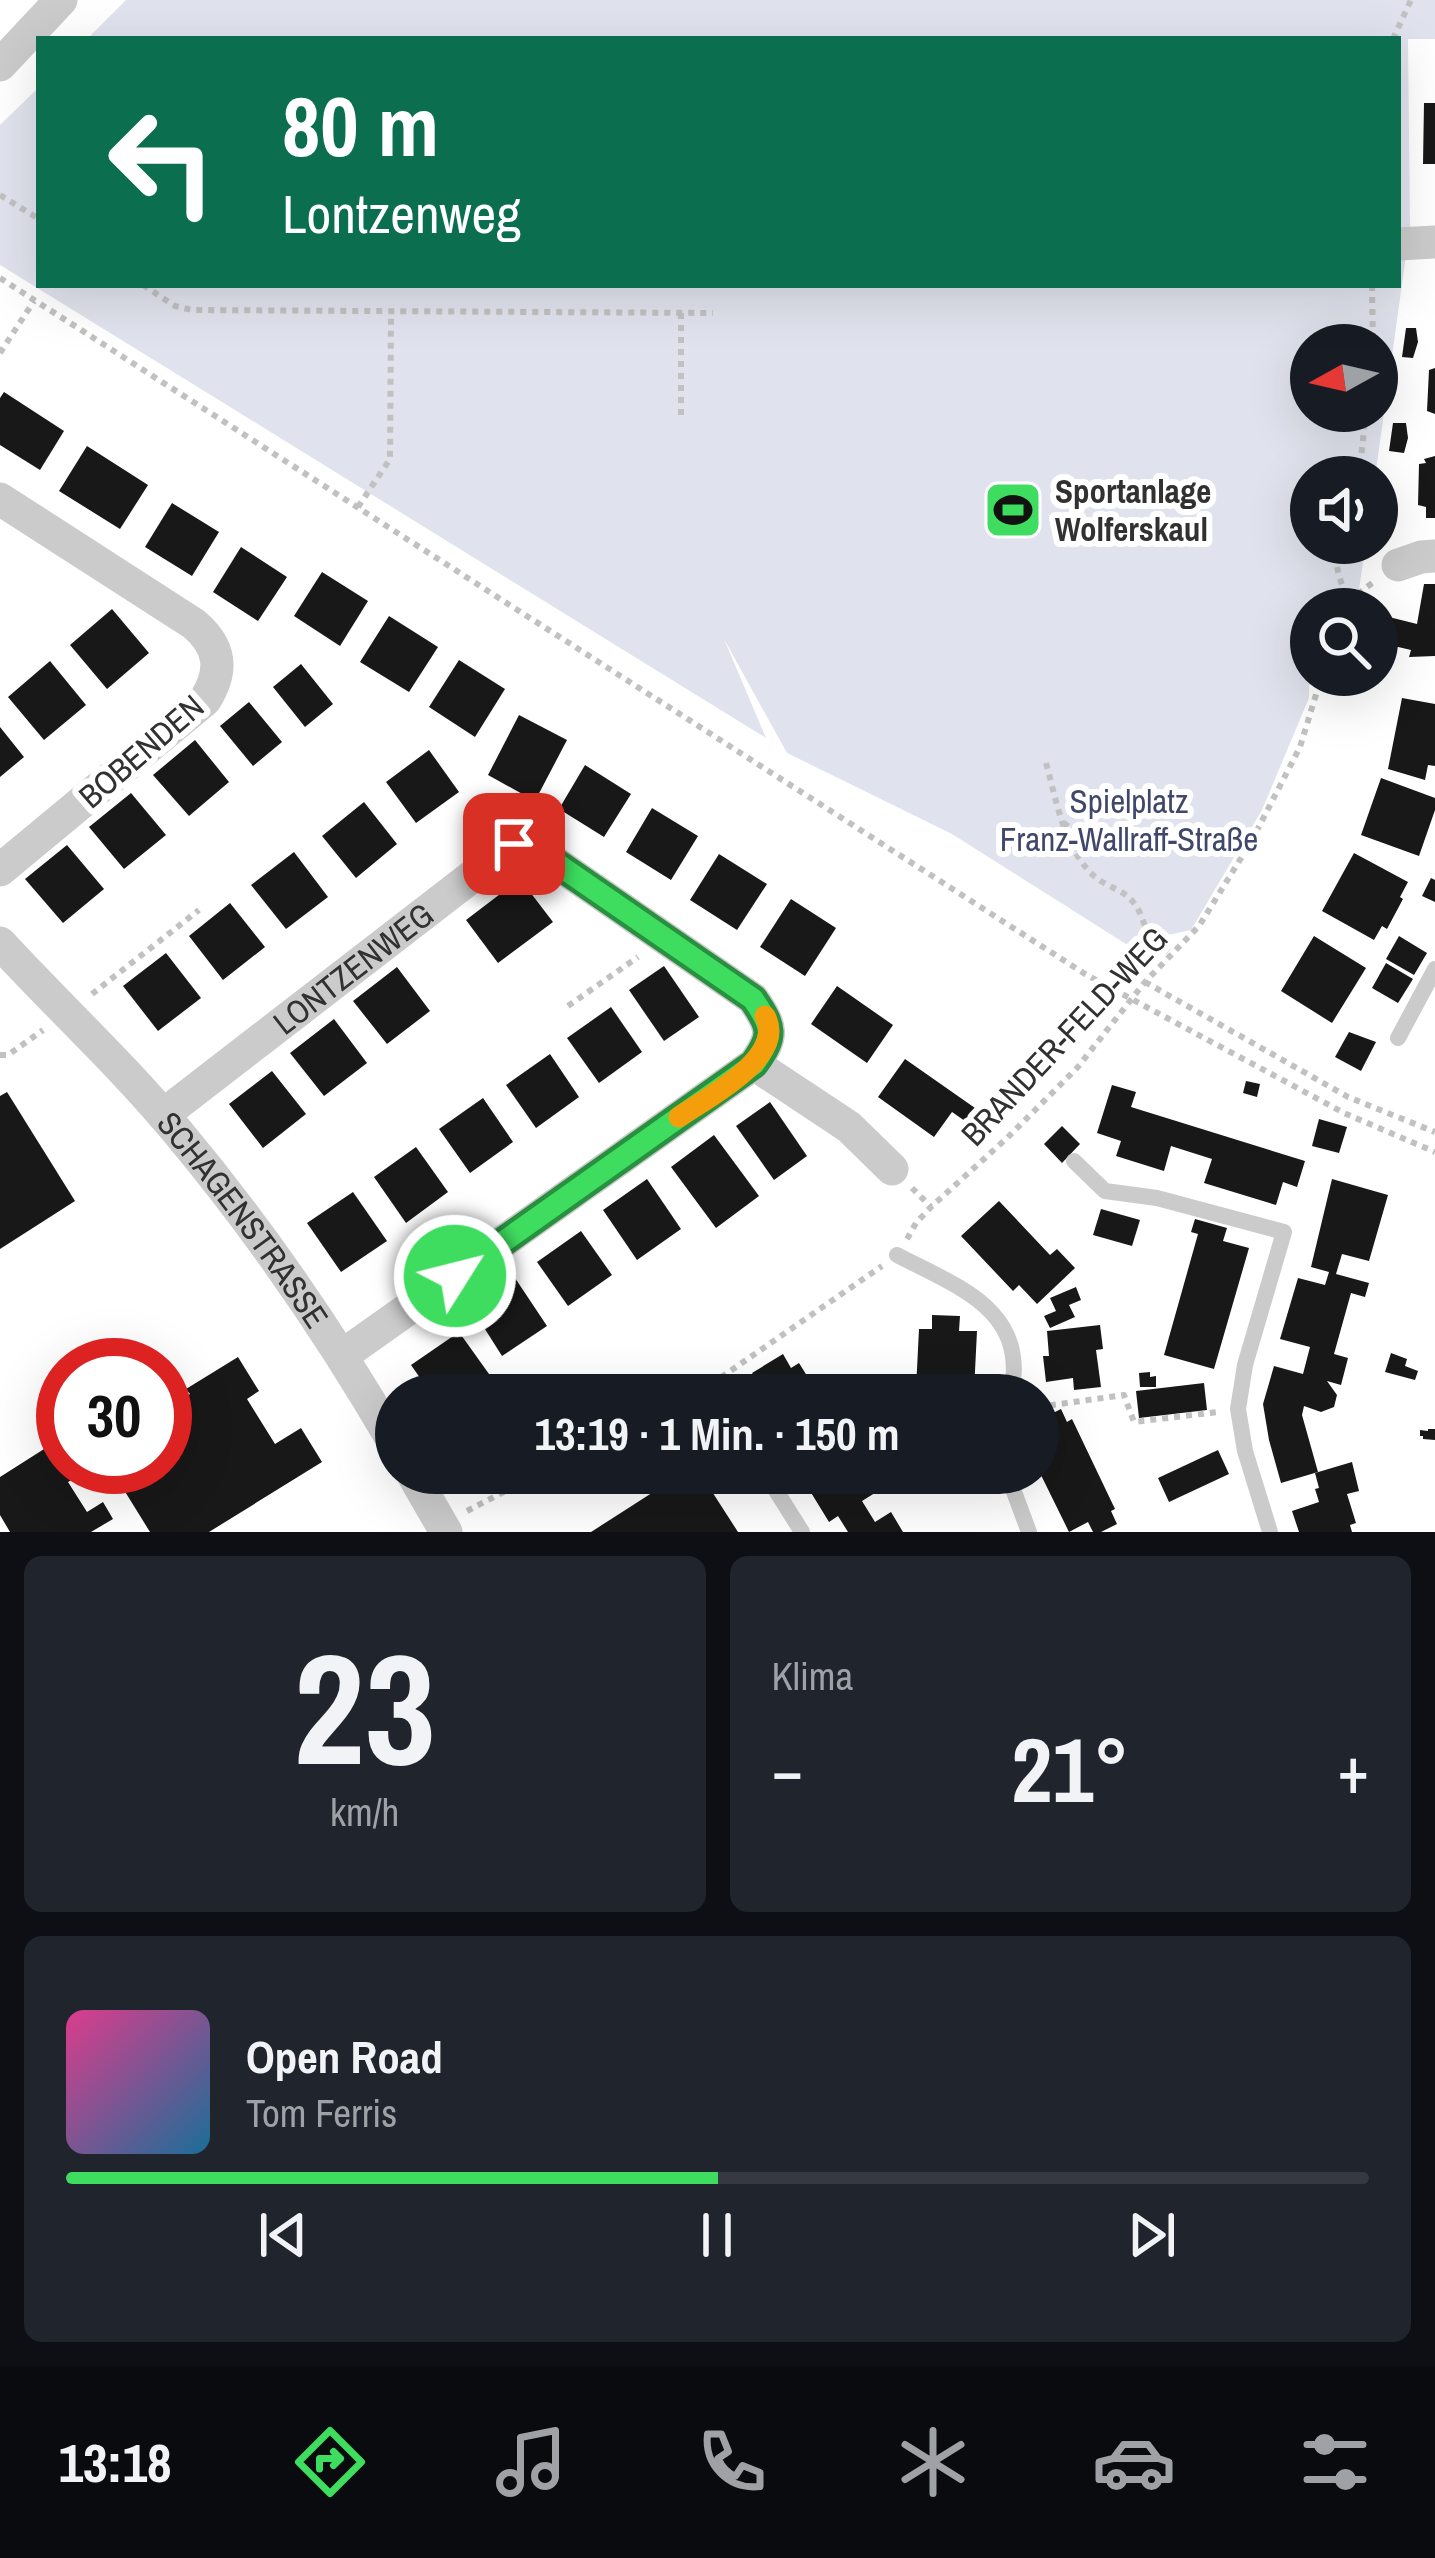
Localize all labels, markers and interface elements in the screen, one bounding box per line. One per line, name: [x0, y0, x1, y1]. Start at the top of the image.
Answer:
text: 80 m: [282, 69, 439, 182]
icon: left: [84, 84, 240, 240]
text: Lontzenweg: [282, 177, 521, 250]
north arrow: [1290, 324, 1398, 432]
map controls: [1290, 324, 1398, 696]
button: sound: [1290, 456, 1398, 564]
place label: Sportanlage Wolferskaul: [1055, 469, 1211, 551]
sports icon: Sportanlage Wolferskaul: [982, 479, 1044, 541]
button: search: [1290, 588, 1398, 696]
street label: BOBENDEN: [69, 685, 213, 817]
park label: Spielplatz Franz-Wallraff-Straße: [1000, 779, 1258, 861]
pin: [463, 793, 565, 895]
icon: arrive: [481, 811, 547, 877]
street label: LONTZENWEG: [264, 893, 442, 1044]
street label: BRANDER-FELD-WEG: [951, 917, 1177, 1155]
street label: SCHAGENSTRASSE: [148, 1102, 339, 1336]
position arrow: [392, 1213, 518, 1339]
speed limit sign: 30: [36, 1338, 192, 1494]
text: 13:19 · 1 Min. · 150 m: [534, 1403, 900, 1464]
text: 23: [294, 1603, 436, 1813]
text: Klima: [772, 1650, 853, 1702]
text: 21°: [1011, 1709, 1129, 1830]
text: −: [772, 1725, 803, 1814]
text: +: [1337, 1725, 1369, 1814]
text: km/h: [330, 1786, 399, 1838]
text: Open Road: [246, 2026, 443, 2087]
text: Tom Ferris: [246, 2087, 397, 2139]
icon: previous: [250, 2202, 316, 2268]
icon: pause: [684, 2202, 750, 2268]
icon: next: [1119, 2202, 1185, 2268]
icon: directions: [288, 2420, 372, 2504]
icon: music: [489, 2420, 573, 2504]
icon: phone: [690, 2420, 774, 2504]
icon: climate: [891, 2420, 975, 2504]
icon: car: [1092, 2420, 1176, 2504]
icon: filters: [1293, 2420, 1377, 2504]
text: 13:18: [58, 2426, 172, 2499]

